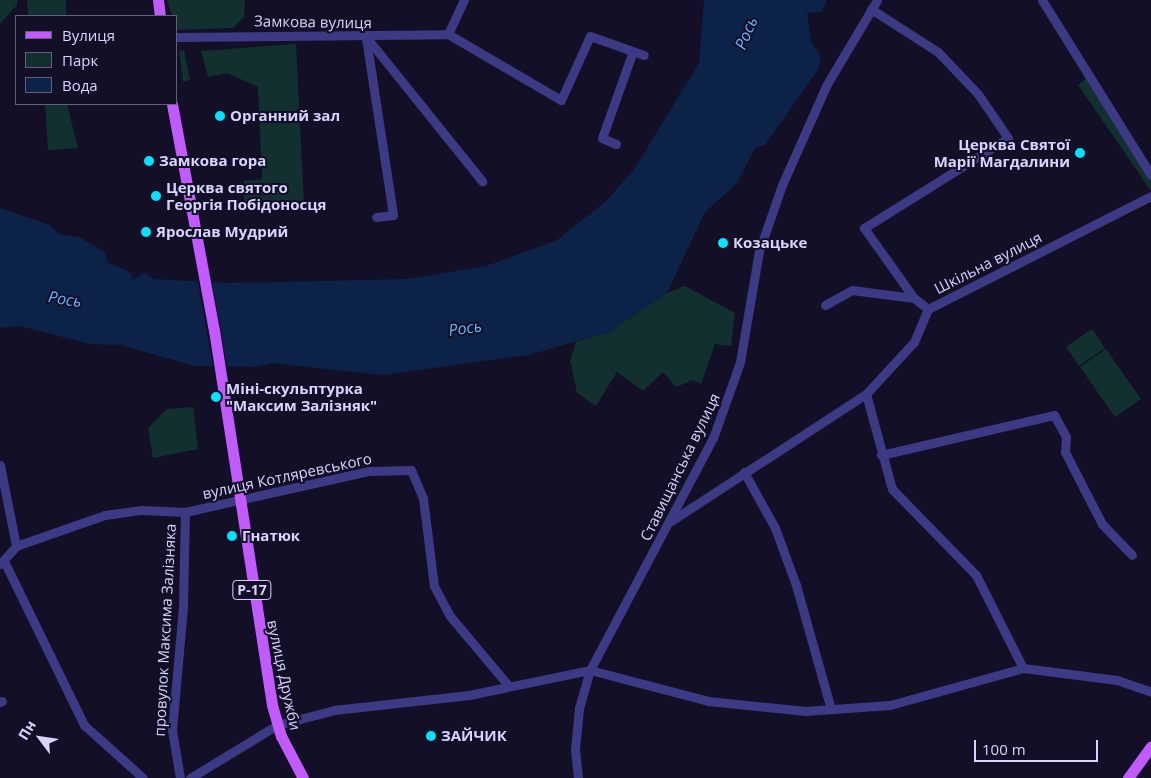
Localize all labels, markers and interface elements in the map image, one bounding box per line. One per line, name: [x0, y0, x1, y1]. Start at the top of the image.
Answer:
street label: Замкова вулиця: [254, 12, 372, 32]
water label: Рось: [731, 14, 761, 52]
legend: [15, 15, 178, 105]
text: Вулиця: [62, 25, 115, 45]
text: Парк: [62, 50, 98, 70]
text: Вода: [62, 75, 98, 95]
place label: Органний зал: [230, 107, 340, 125]
marker: Органний зал: [214, 110, 226, 122]
place label: Церква Святої Марії Магдалини: [934, 135, 1070, 170]
marker: Церква Святої Марії Магдалини: [1074, 147, 1086, 159]
place label: Замкова гора: [159, 152, 266, 170]
marker: Замкова гора: [143, 155, 155, 167]
place label: Церква святого Георгія Побідоносця: [166, 178, 326, 213]
marker: Церква святого Георгія Побідоносця: [150, 190, 162, 202]
place label: Ярослав Мудрий: [156, 223, 288, 241]
marker: Ярослав Мудрий: [140, 226, 152, 238]
street label: Шкільна вулиця: [931, 228, 1045, 298]
place label: Козацьке: [733, 234, 807, 252]
marker: Козацьке: [717, 237, 729, 249]
water label: Рось: [47, 287, 83, 311]
water label: Рось: [447, 316, 483, 340]
place label: Міні-скульптурка "Максим Залізняк": [226, 379, 377, 414]
street label: Ставищанська вулиця: [636, 390, 724, 544]
marker: Міні-скульптурка "Максим Залізняк": [210, 391, 222, 403]
street label: вулиця Котляревського: [201, 449, 373, 503]
street label: провулок Максима Залізняка: [150, 523, 180, 737]
place label: Гнатюк: [242, 527, 300, 545]
marker: Гнатюк: [226, 530, 238, 542]
road number: Р-17: [232, 578, 272, 602]
street label: вулиця Дружби: [264, 618, 304, 732]
north arrow: [15, 713, 65, 763]
text: Пн: [13, 717, 40, 743]
place label: ЗАЙЧИК: [441, 727, 507, 745]
marker: ЗАЙЧИК: [425, 730, 437, 742]
scale bar: [976, 730, 1100, 762]
text: 100 m: [982, 739, 1026, 759]

